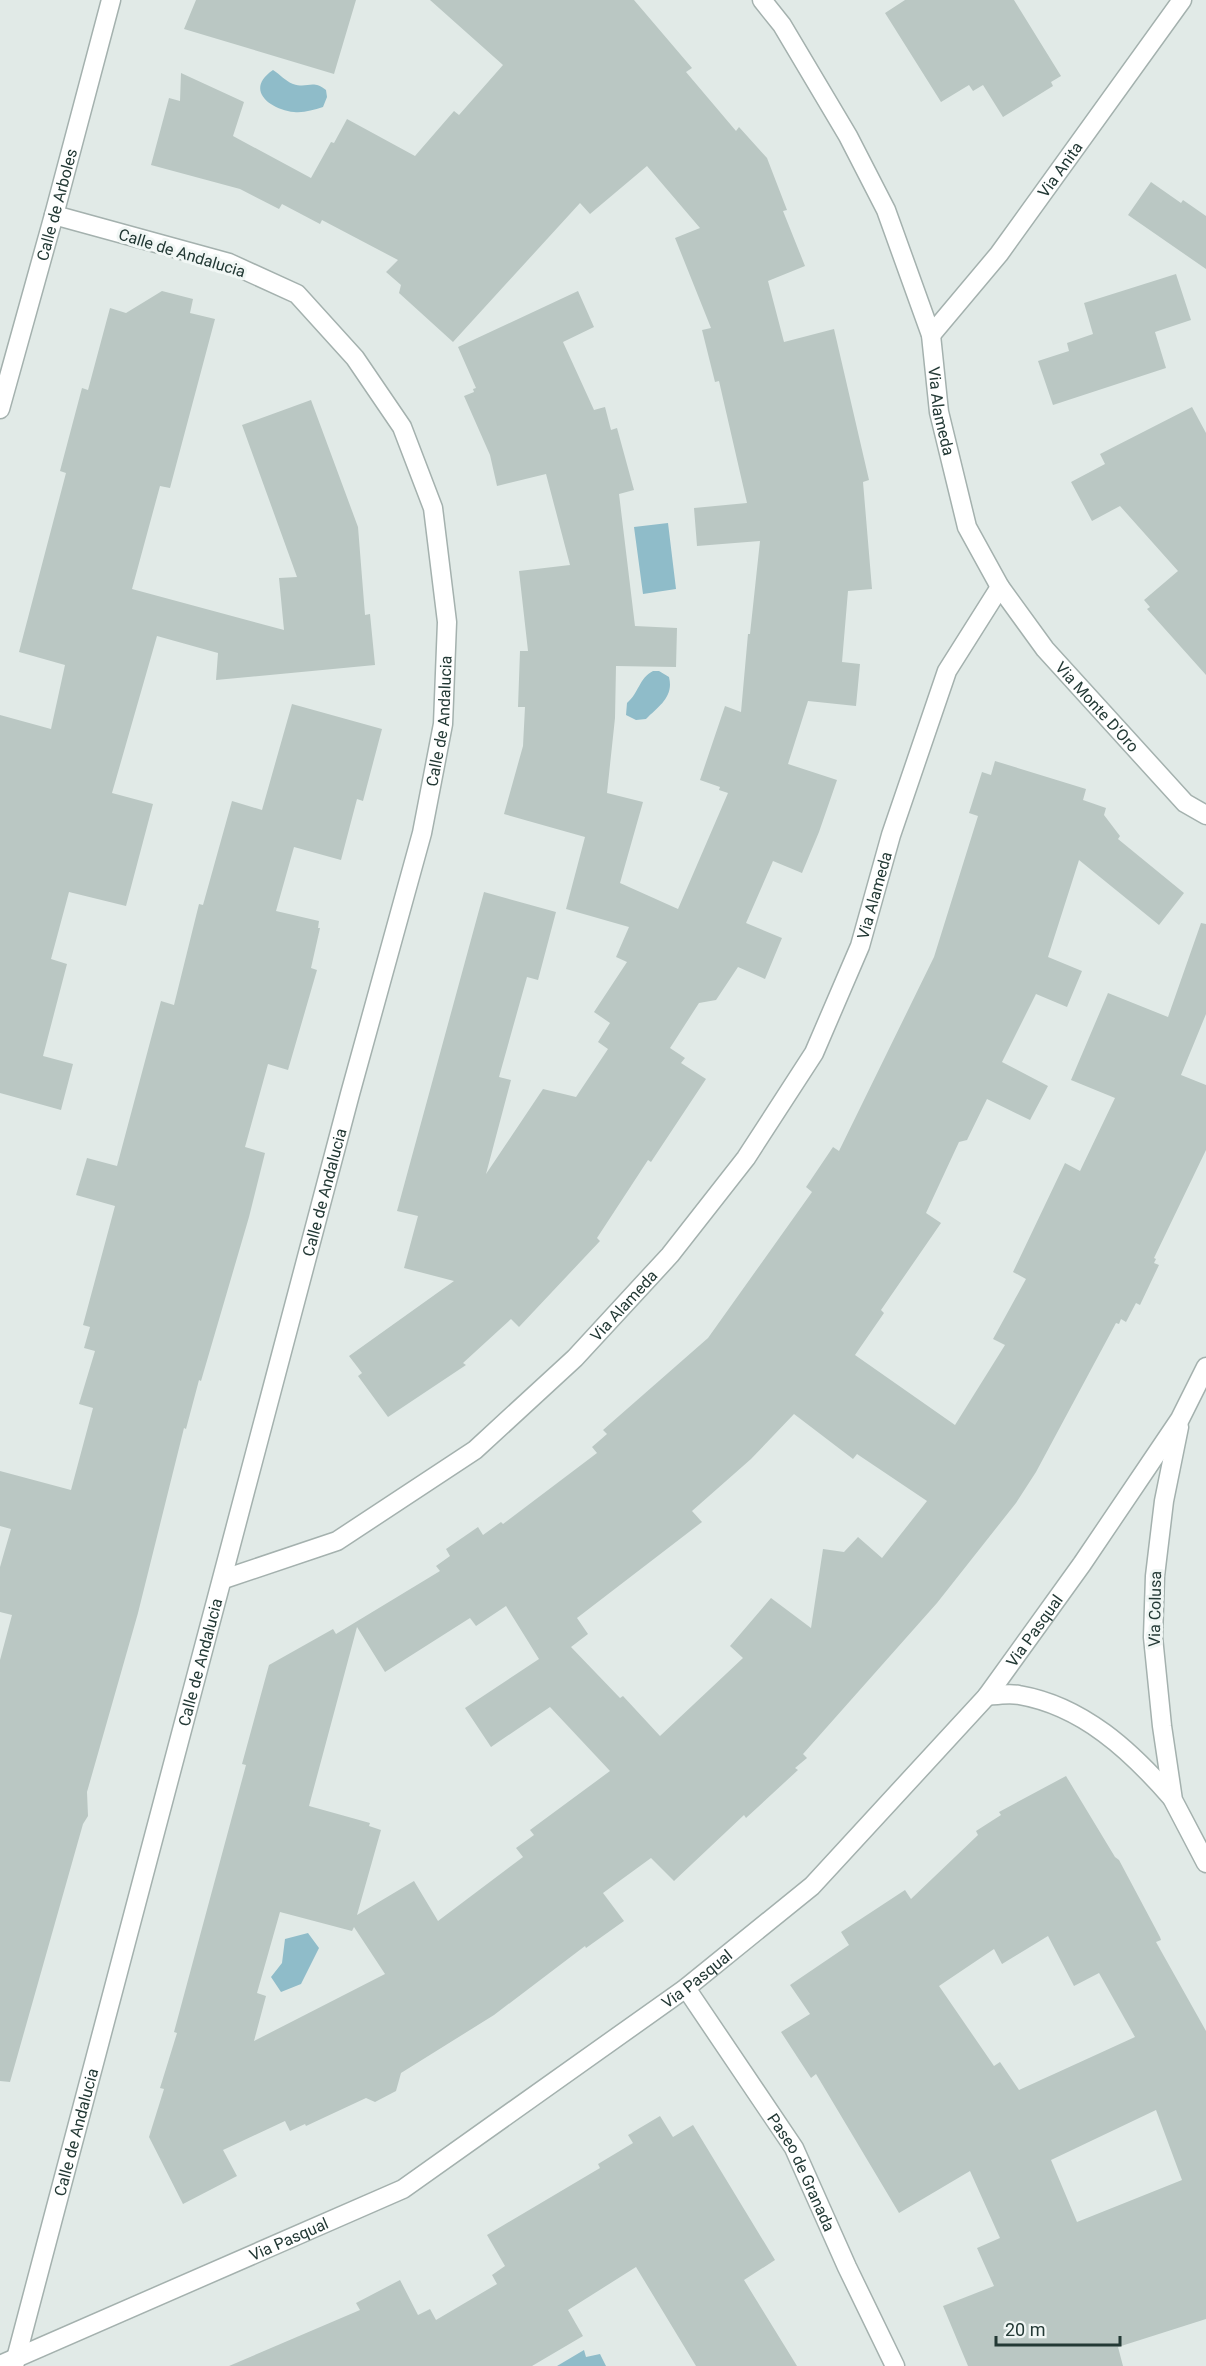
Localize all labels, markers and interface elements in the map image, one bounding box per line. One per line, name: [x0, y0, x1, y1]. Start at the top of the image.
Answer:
street label: Via Anita: [1034, 138, 1086, 201]
street label: Calle de Arboles: [32, 146, 81, 263]
street label: Calle de Andalucia: [116, 225, 248, 281]
street label: Via Alameda: [925, 366, 959, 457]
street label: Calle de Andalucia: [422, 655, 455, 788]
street label: Via Monte D'Oro: [1052, 658, 1143, 756]
street label: Via Alameda: [853, 849, 895, 941]
street label: Calle de Andalucia: [298, 1126, 350, 1258]
street label: Via Alameda: [586, 1266, 661, 1345]
street label: Via Colusa: [1145, 1571, 1165, 1647]
street label: Via Pasqual: [1002, 1591, 1066, 1670]
street label: Calle de Andalucia: [174, 1596, 226, 1728]
street label: Via Pasqual: [658, 1945, 736, 2012]
street label: Calle de Andalucia: [50, 2066, 102, 2198]
street label: Paseo de Granada: [764, 2109, 839, 2234]
street label: Via Pasqual: [246, 2213, 331, 2264]
scale bar: [996, 2309, 1120, 2347]
text: 20 m: [1005, 2319, 1045, 2340]

